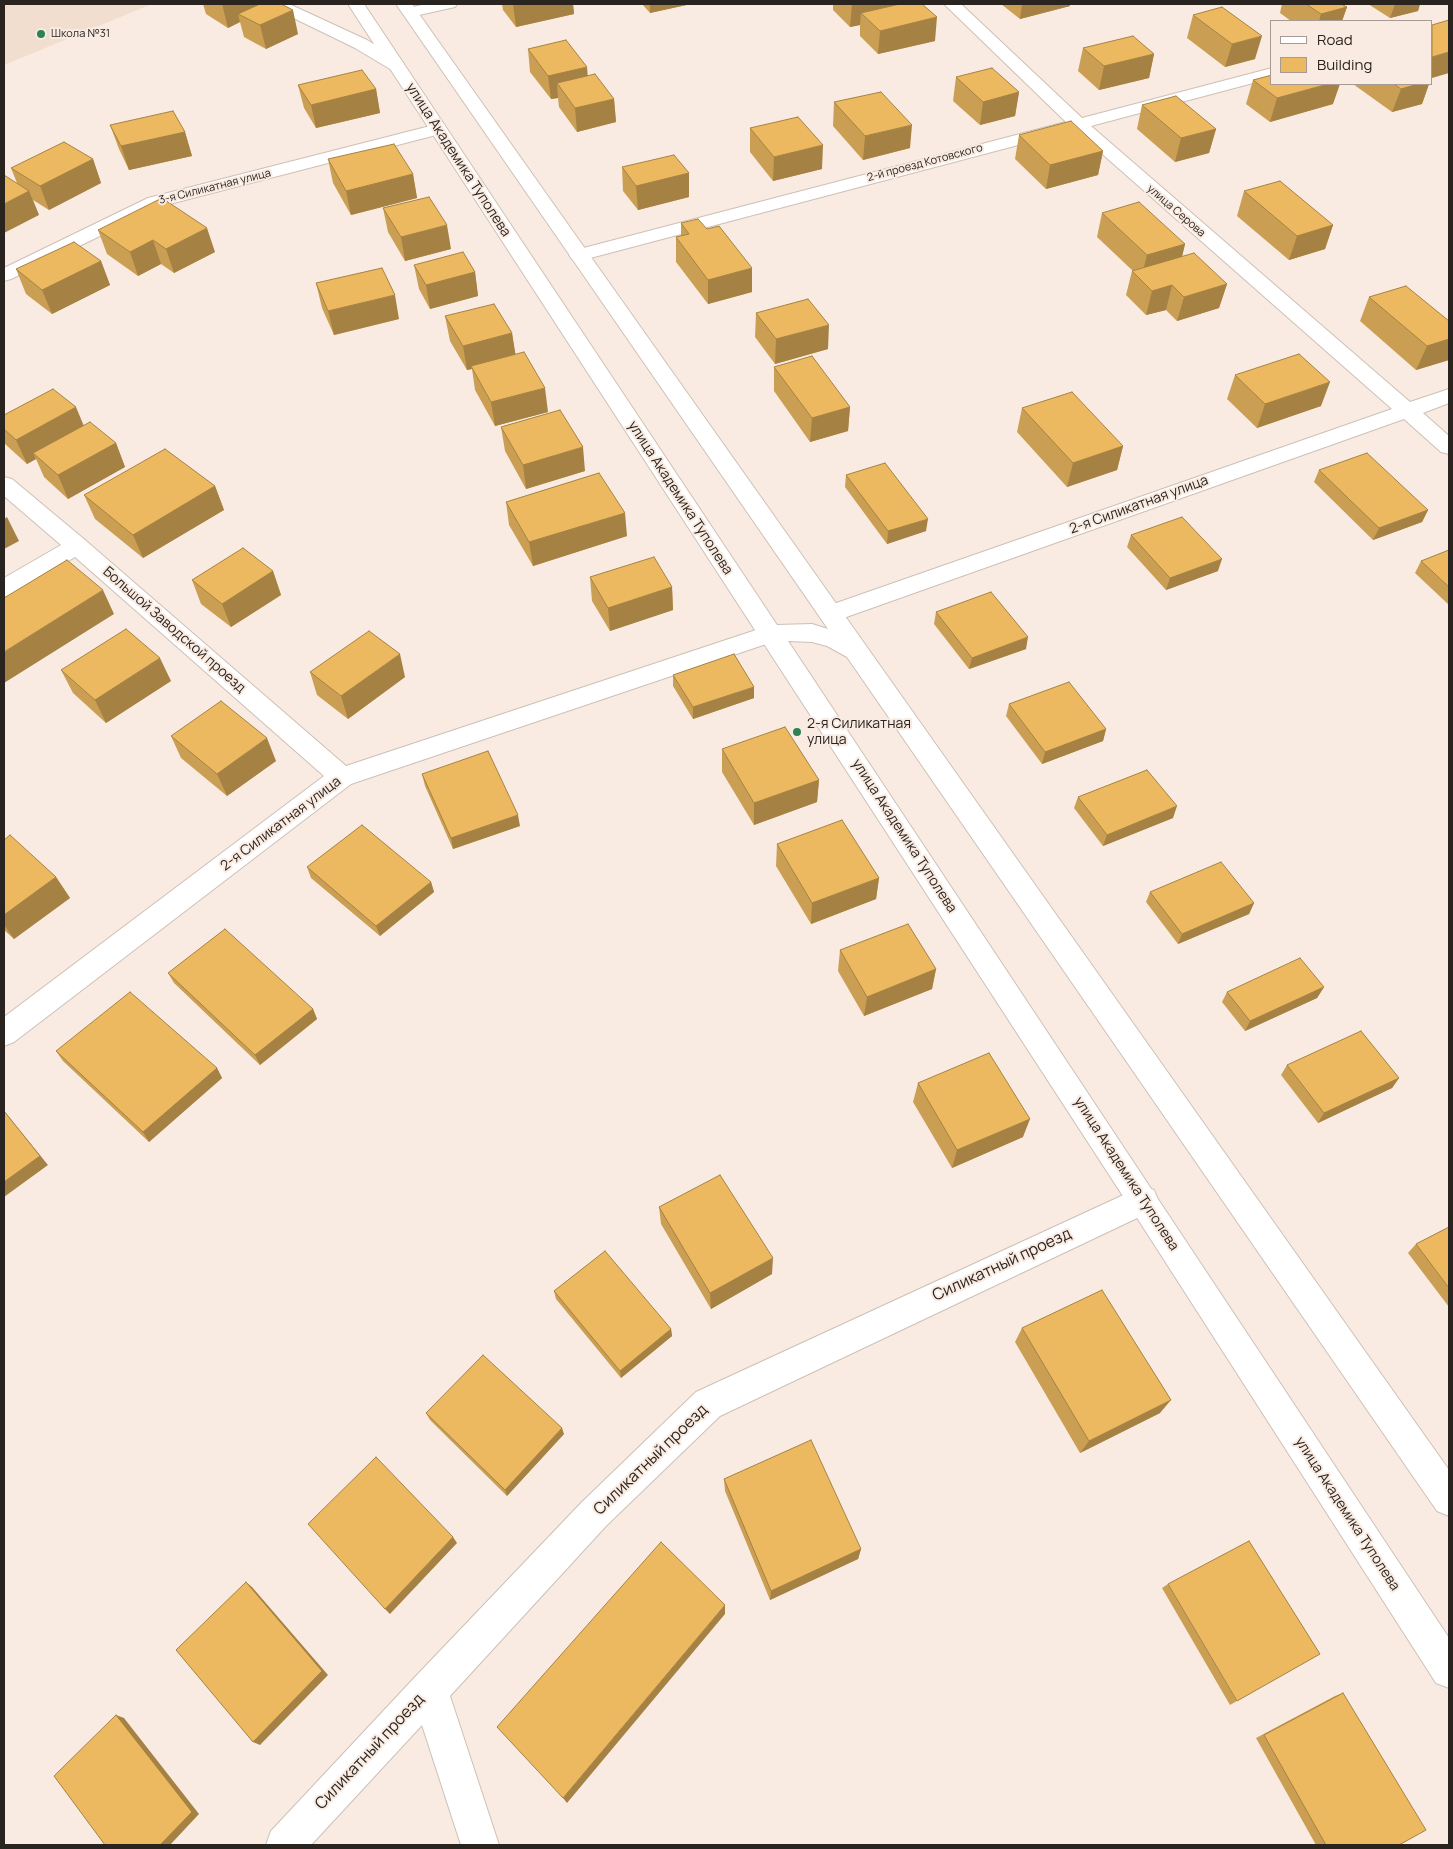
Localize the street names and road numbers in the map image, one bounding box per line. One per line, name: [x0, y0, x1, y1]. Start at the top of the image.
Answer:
street label: улица Академика Туполева: [402, 80, 514, 240]
street label: 2-й проезд Котовского: [866, 141, 984, 185]
street label: 3-я Силикатная улица: [158, 167, 272, 207]
street label: улица Серова: [1144, 182, 1208, 240]
street label: улица Академика Туполева: [624, 418, 736, 578]
street label: 2-я Силикатная улица: [1067, 472, 1211, 538]
street label: Большой Заводской проезд: [99, 563, 249, 697]
street label: улица Академика Туполева: [848, 756, 960, 916]
street label: 2-я Силикатная улица: [218, 773, 344, 875]
street label: улица Академика Туполева: [1070, 1094, 1182, 1254]
street label: Силикатный проезд: [930, 1224, 1074, 1306]
street label: Силикатный проезд: [590, 1401, 712, 1519]
street label: улица Академика Туполева: [1291, 1434, 1403, 1594]
street label: Силикатный проезд: [311, 1690, 429, 1814]

